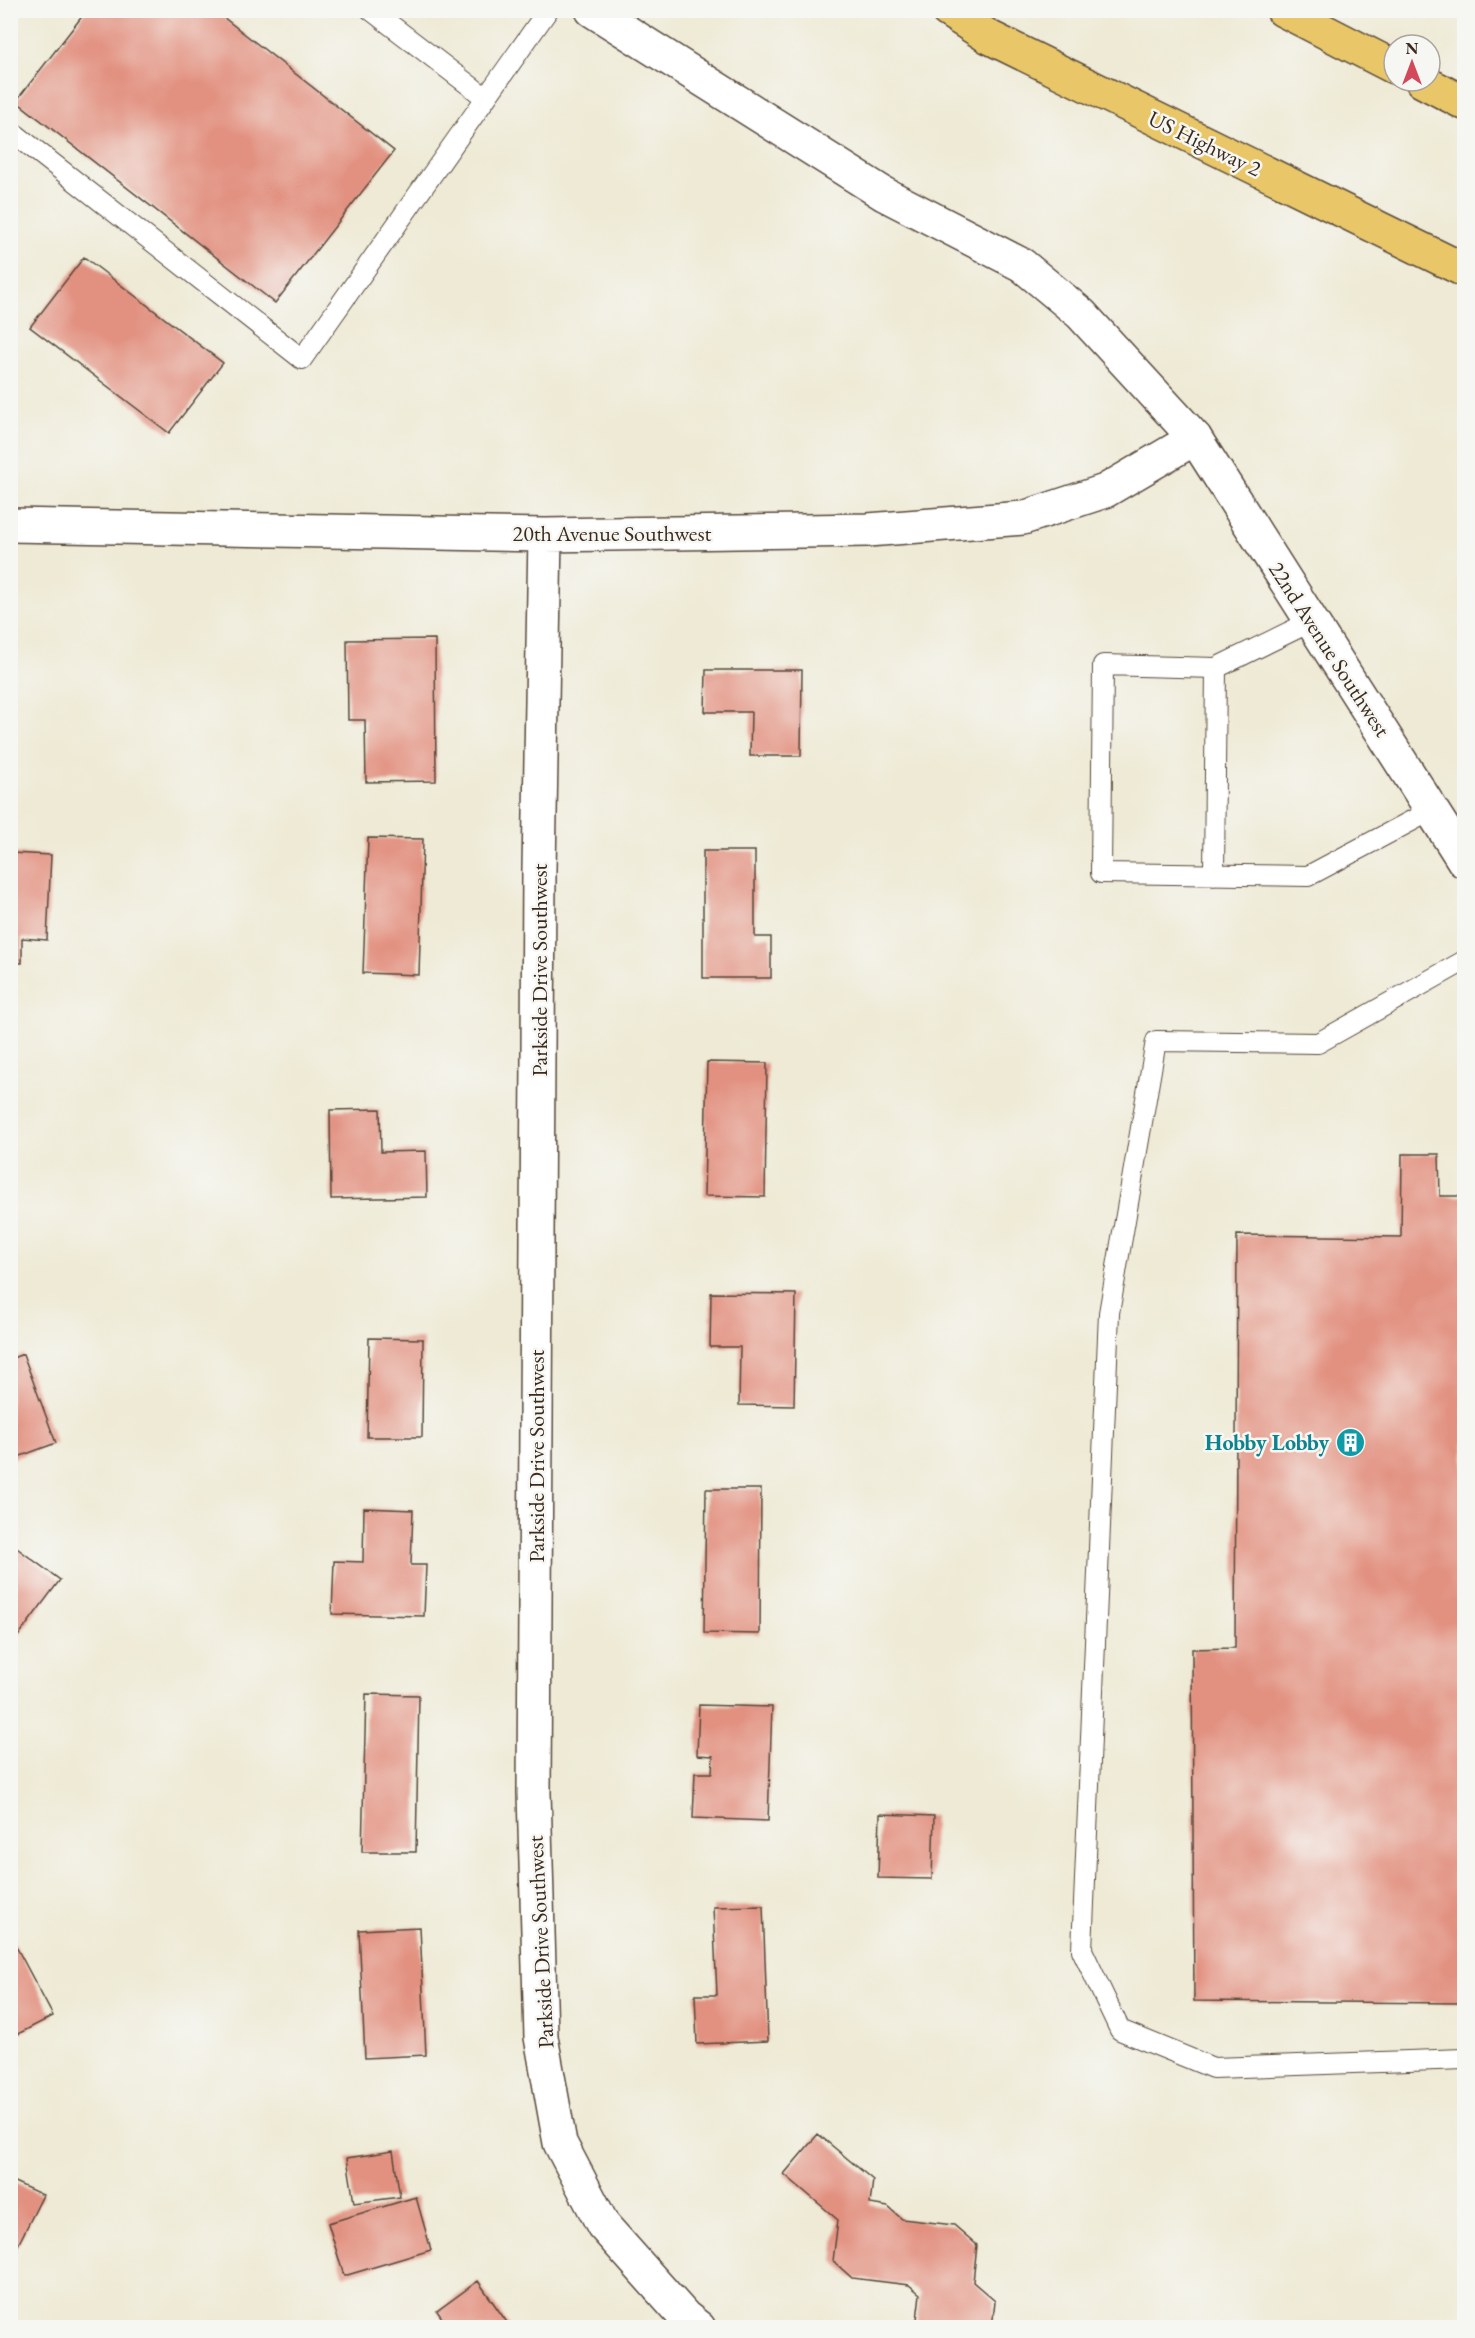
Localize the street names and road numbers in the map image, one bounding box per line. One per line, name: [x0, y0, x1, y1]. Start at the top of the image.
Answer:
street label: US Highway 2: [1143, 104, 1266, 183]
street label: 20th Avenue Southwest: [513, 519, 711, 548]
street label: 22nd Avenue Southwest: [1262, 556, 1397, 743]
street label: Parkside Drive Southwest: [525, 863, 554, 1077]
street label: Parkside Drive Southwest: [522, 1349, 551, 1563]
street label: Parkside Drive Southwest: [520, 1835, 561, 2049]

